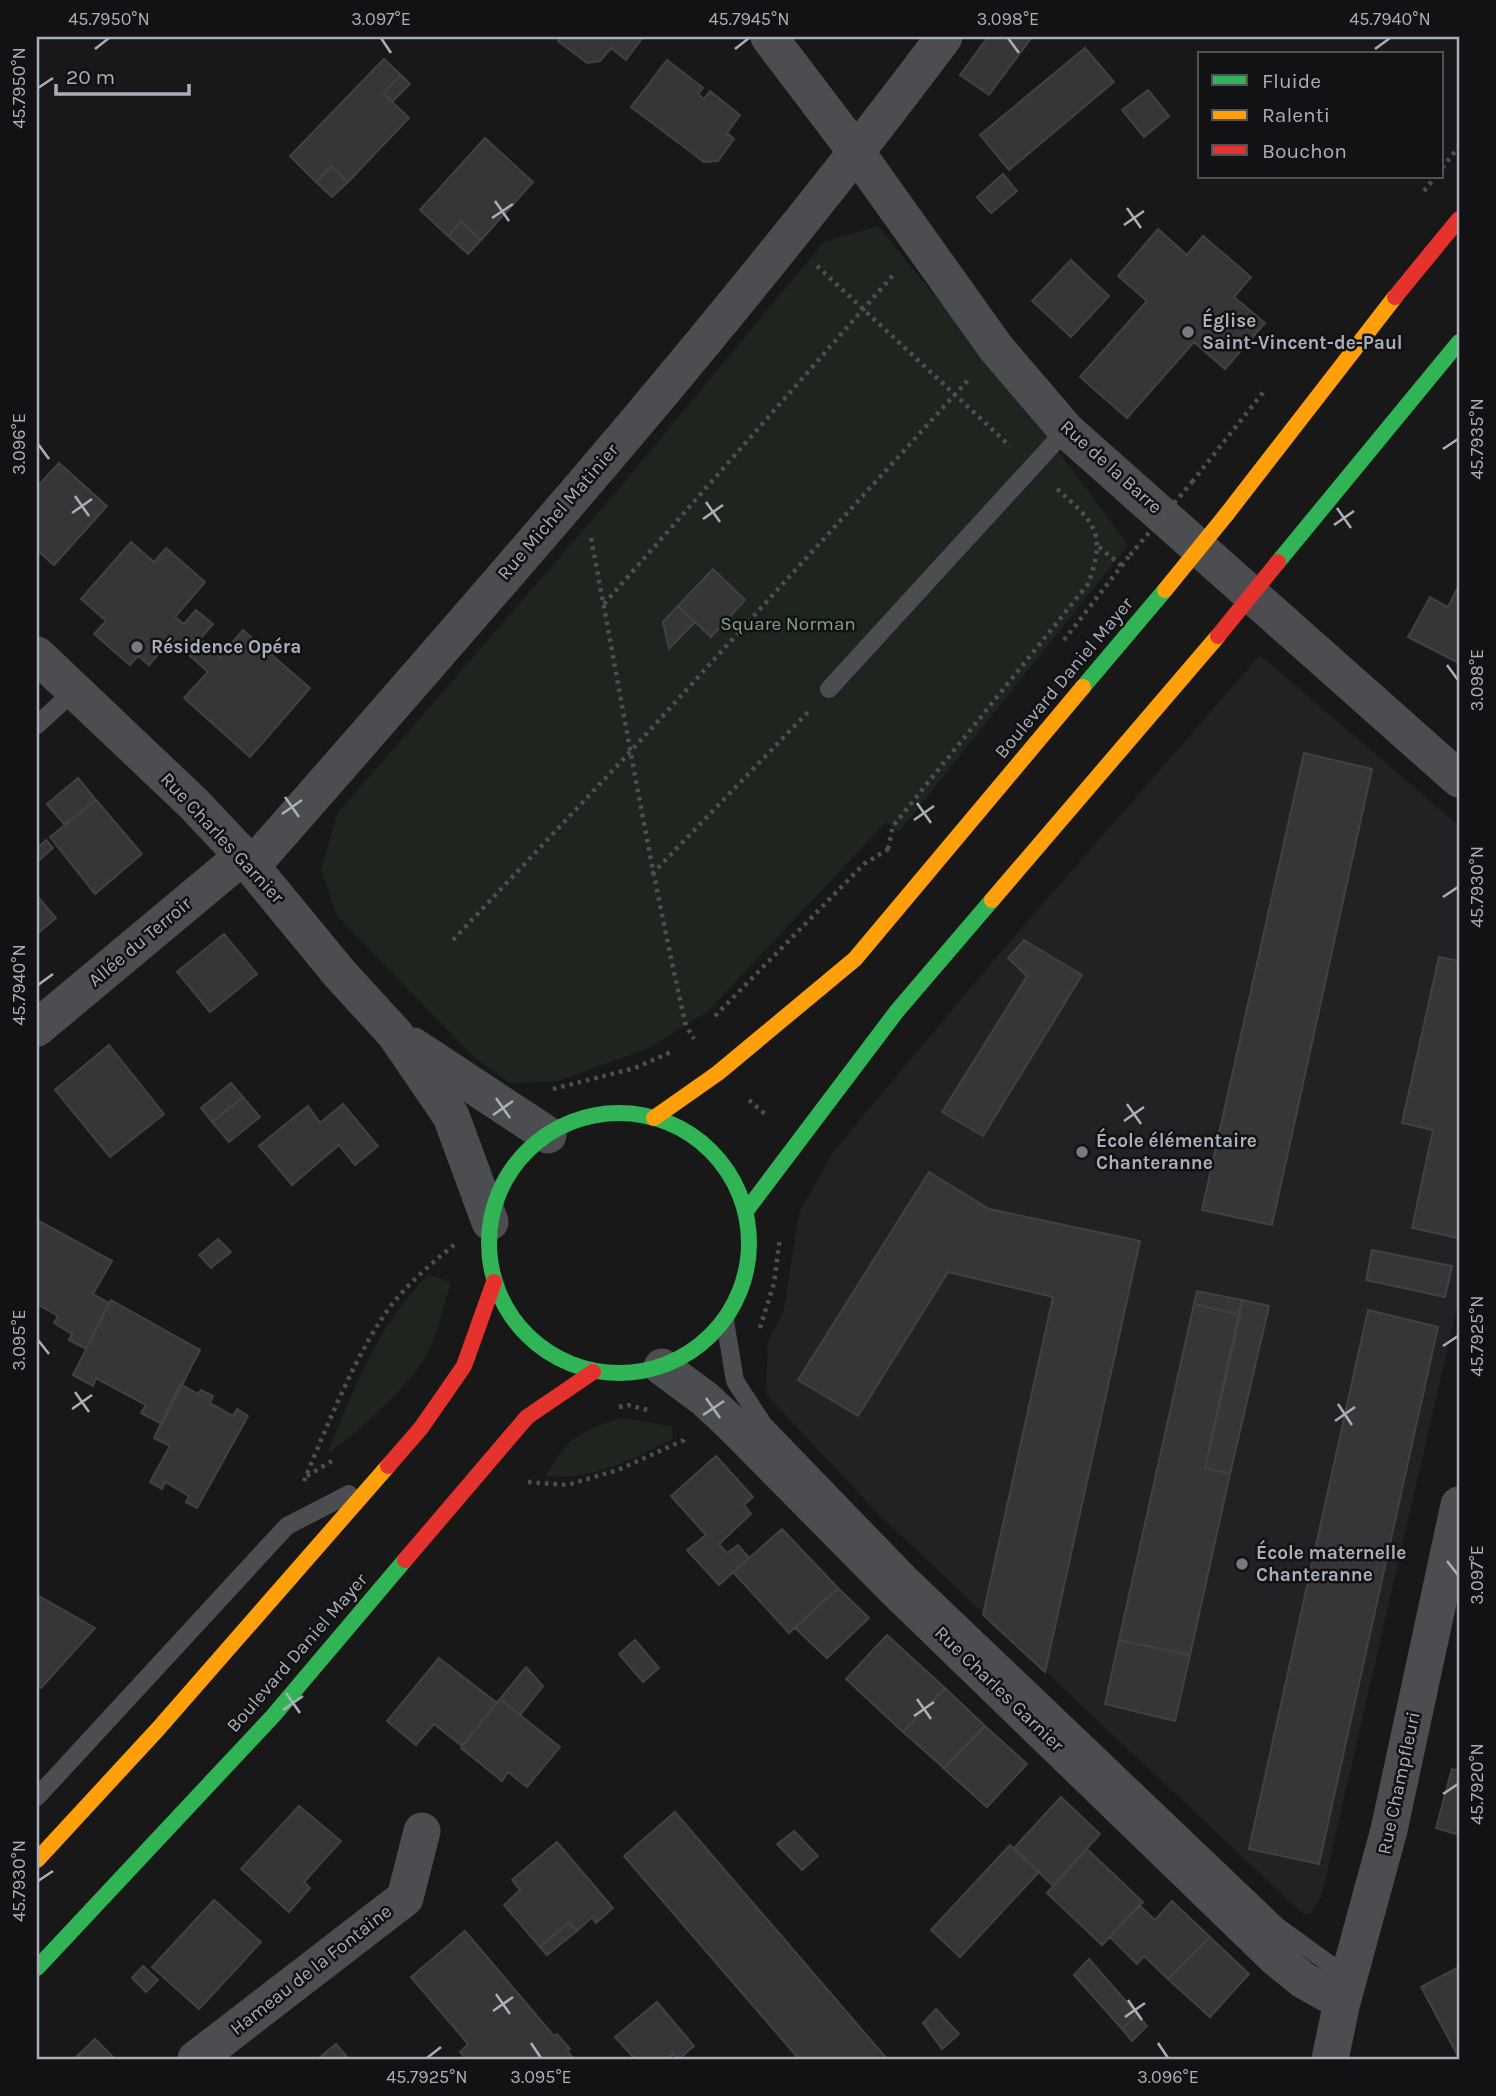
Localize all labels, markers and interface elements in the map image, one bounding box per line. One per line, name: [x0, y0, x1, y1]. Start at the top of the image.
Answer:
text: 45.7950°N: [68, 8, 150, 30]
text: 3.097°E: [351, 8, 411, 30]
text: 45.7945°N: [709, 8, 789, 30]
text: 3.098°E: [977, 8, 1039, 30]
text: 45.7940°N: [1349, 8, 1431, 30]
text: 45.7950°N: [8, 47, 30, 129]
scale bar: [56, 52, 189, 96]
legend: [1198, 52, 1444, 178]
text: 20 m: [66, 65, 115, 89]
text: Fluide: [1262, 69, 1321, 93]
text: Ralenti: [1262, 103, 1330, 127]
text: Bouchon: [1262, 139, 1347, 163]
place label: Église Saint-Vincent-de-Paul: [1202, 307, 1403, 354]
marker: Église Saint-Vincent-de-Paul: [1180, 324, 1196, 340]
text: 45.7935°N: [1466, 398, 1488, 480]
text: 3.096°E: [8, 413, 30, 475]
street label: Rue de la Barre: [1056, 416, 1166, 518]
street label: Rue Michel Matinier: [493, 439, 623, 585]
street label: Boulevard Daniel Mayer: [990, 593, 1138, 763]
park label: Square Norman: [720, 613, 856, 635]
place label: Résidence Opéra: [151, 636, 301, 658]
marker: Résidence Opéra: [129, 639, 145, 655]
text: 3.098°E: [1466, 649, 1488, 711]
street label: Rue Charles Garnier: [156, 768, 288, 908]
text: 45.7930°N: [1466, 846, 1488, 928]
street label: Allée du Terroir: [84, 893, 196, 991]
text: 45.7940°N: [8, 944, 30, 1026]
place label: École élémentaire Chanteranne: [1096, 1127, 1257, 1174]
marker: École élémentaire Chanteranne: [1074, 1144, 1090, 1160]
text: 45.7925°N: [1466, 1295, 1488, 1377]
text: 3.095°E: [8, 1309, 30, 1371]
place label: École maternelle Chanteranne: [1256, 1539, 1406, 1586]
text: 3.097°E: [1466, 1545, 1488, 1605]
marker: École maternelle Chanteranne: [1234, 1556, 1250, 1572]
street label: Boulevard Daniel Mayer: [222, 1569, 372, 1737]
street label: Rue Charles Garnier: [930, 1622, 1068, 1756]
street label: Rue Champfleuri: [1373, 1710, 1425, 1856]
text: 45.7920°N: [1466, 1743, 1488, 1825]
text: 45.7930°N: [8, 1840, 30, 1922]
street label: Hameau de la Fontaine: [226, 1900, 396, 2040]
text: 45.7925°N: [386, 2066, 468, 2088]
text: 3.095°E: [510, 2066, 572, 2088]
text: 3.096°E: [1137, 2066, 1199, 2088]

